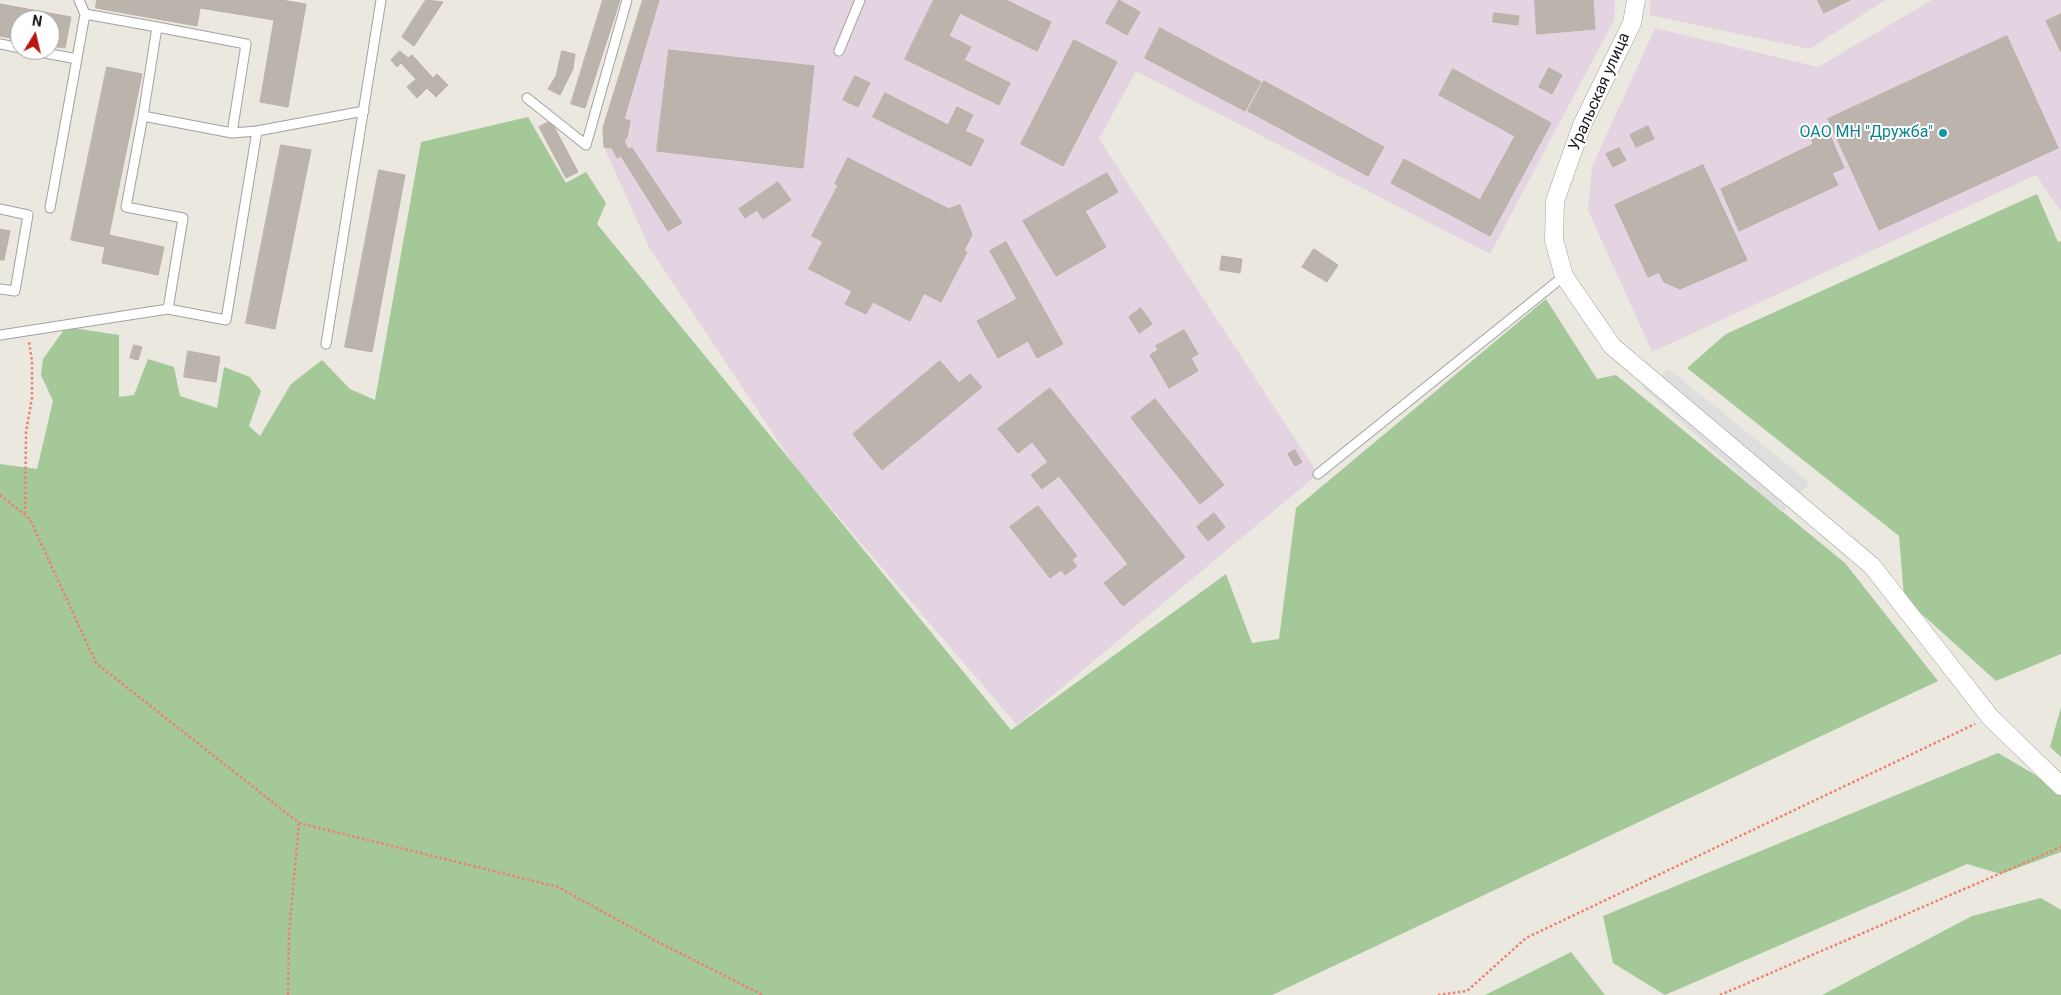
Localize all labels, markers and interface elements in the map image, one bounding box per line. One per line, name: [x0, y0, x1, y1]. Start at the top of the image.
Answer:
north arrow: [10, 10, 60, 60]
text: N: [31, 12, 43, 30]
street label: Уральская улица: [1565, 30, 1635, 154]
place label: ОАО МН "Дружба": [1799, 123, 1933, 143]
marker: ОАО МН "Дружба": [1937, 127, 1949, 139]

